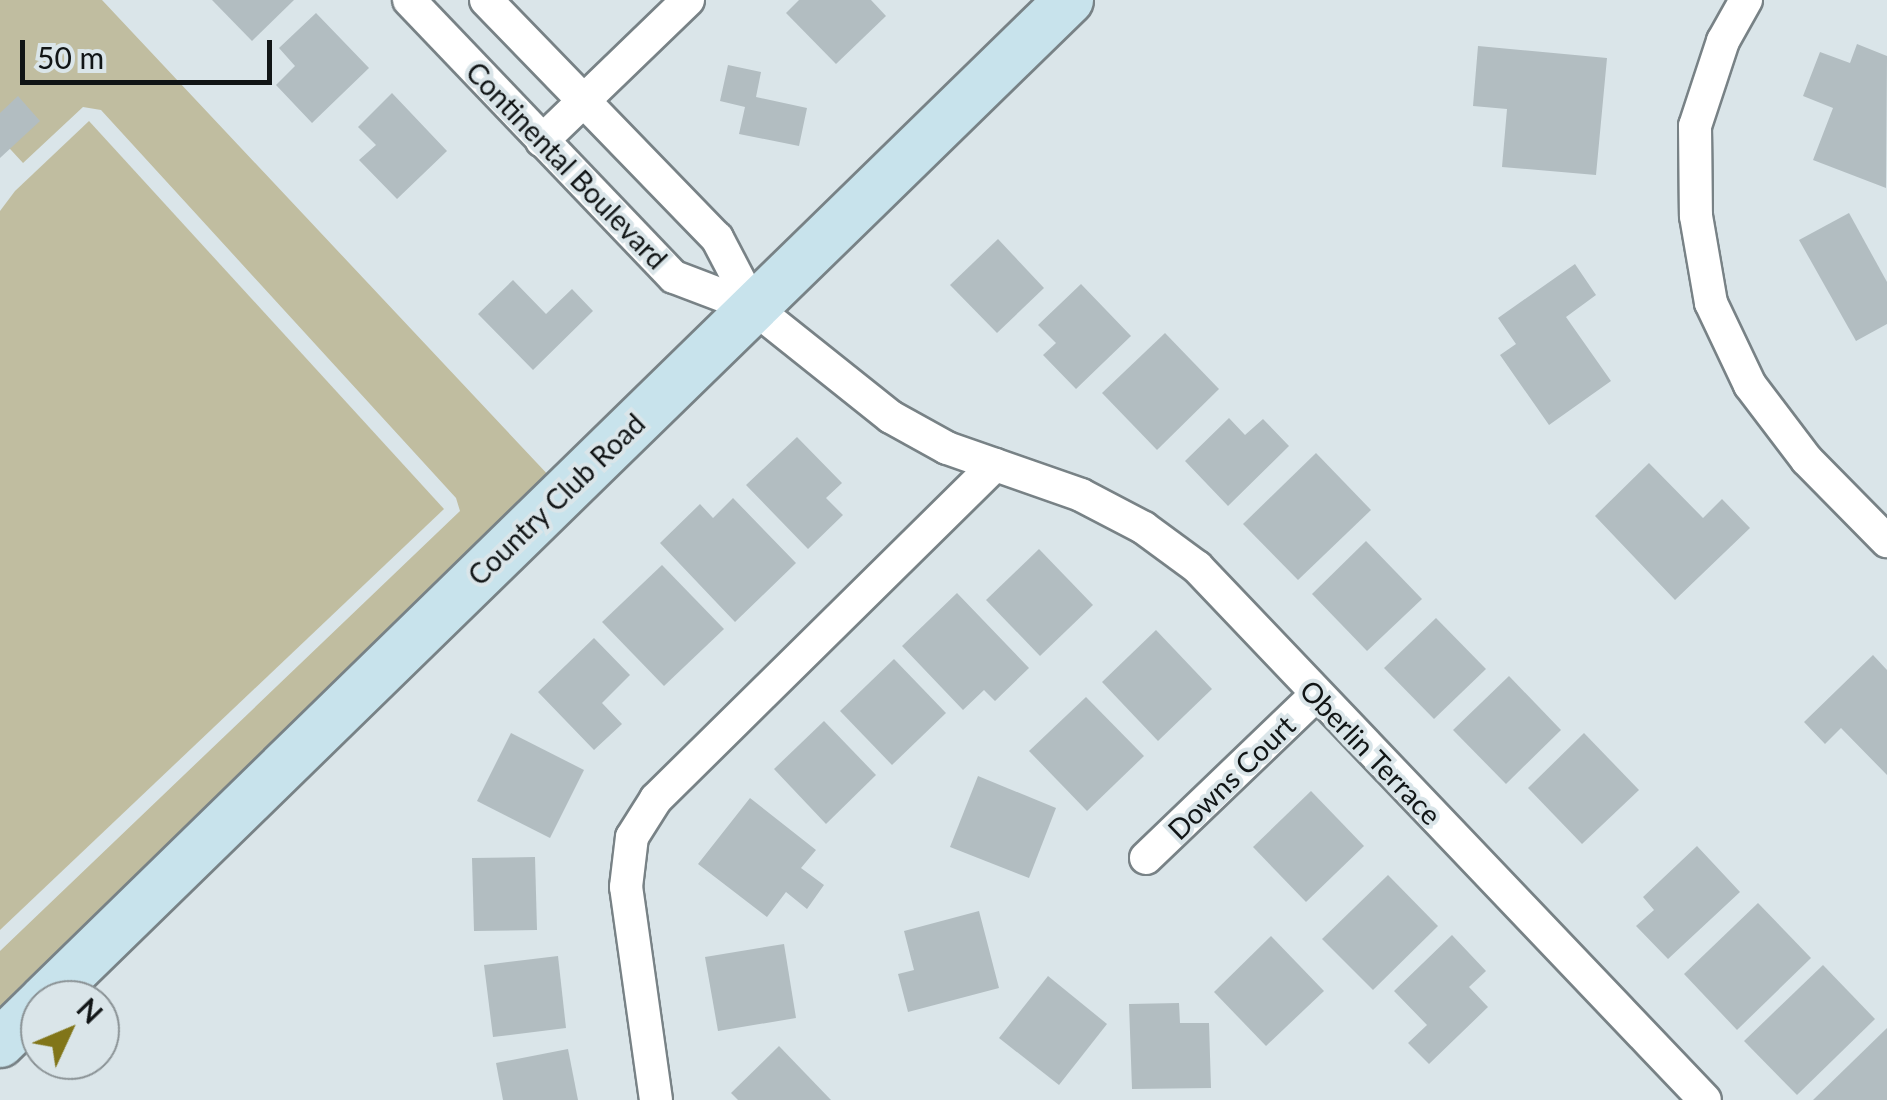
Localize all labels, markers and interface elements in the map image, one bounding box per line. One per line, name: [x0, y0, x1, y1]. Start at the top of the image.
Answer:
scale bar: [25, 20, 278, 82]
text: 50 m: [37, 39, 104, 75]
street label: Continental Boulevard: [460, 55, 674, 275]
street label: Country Club Road: [461, 406, 651, 592]
street label: Oberlin Terrace: [1293, 672, 1449, 832]
street label: Downs Court: [1160, 708, 1302, 846]
north arrow: [20, 980, 120, 1080]
text: N: [70, 991, 110, 1030]

